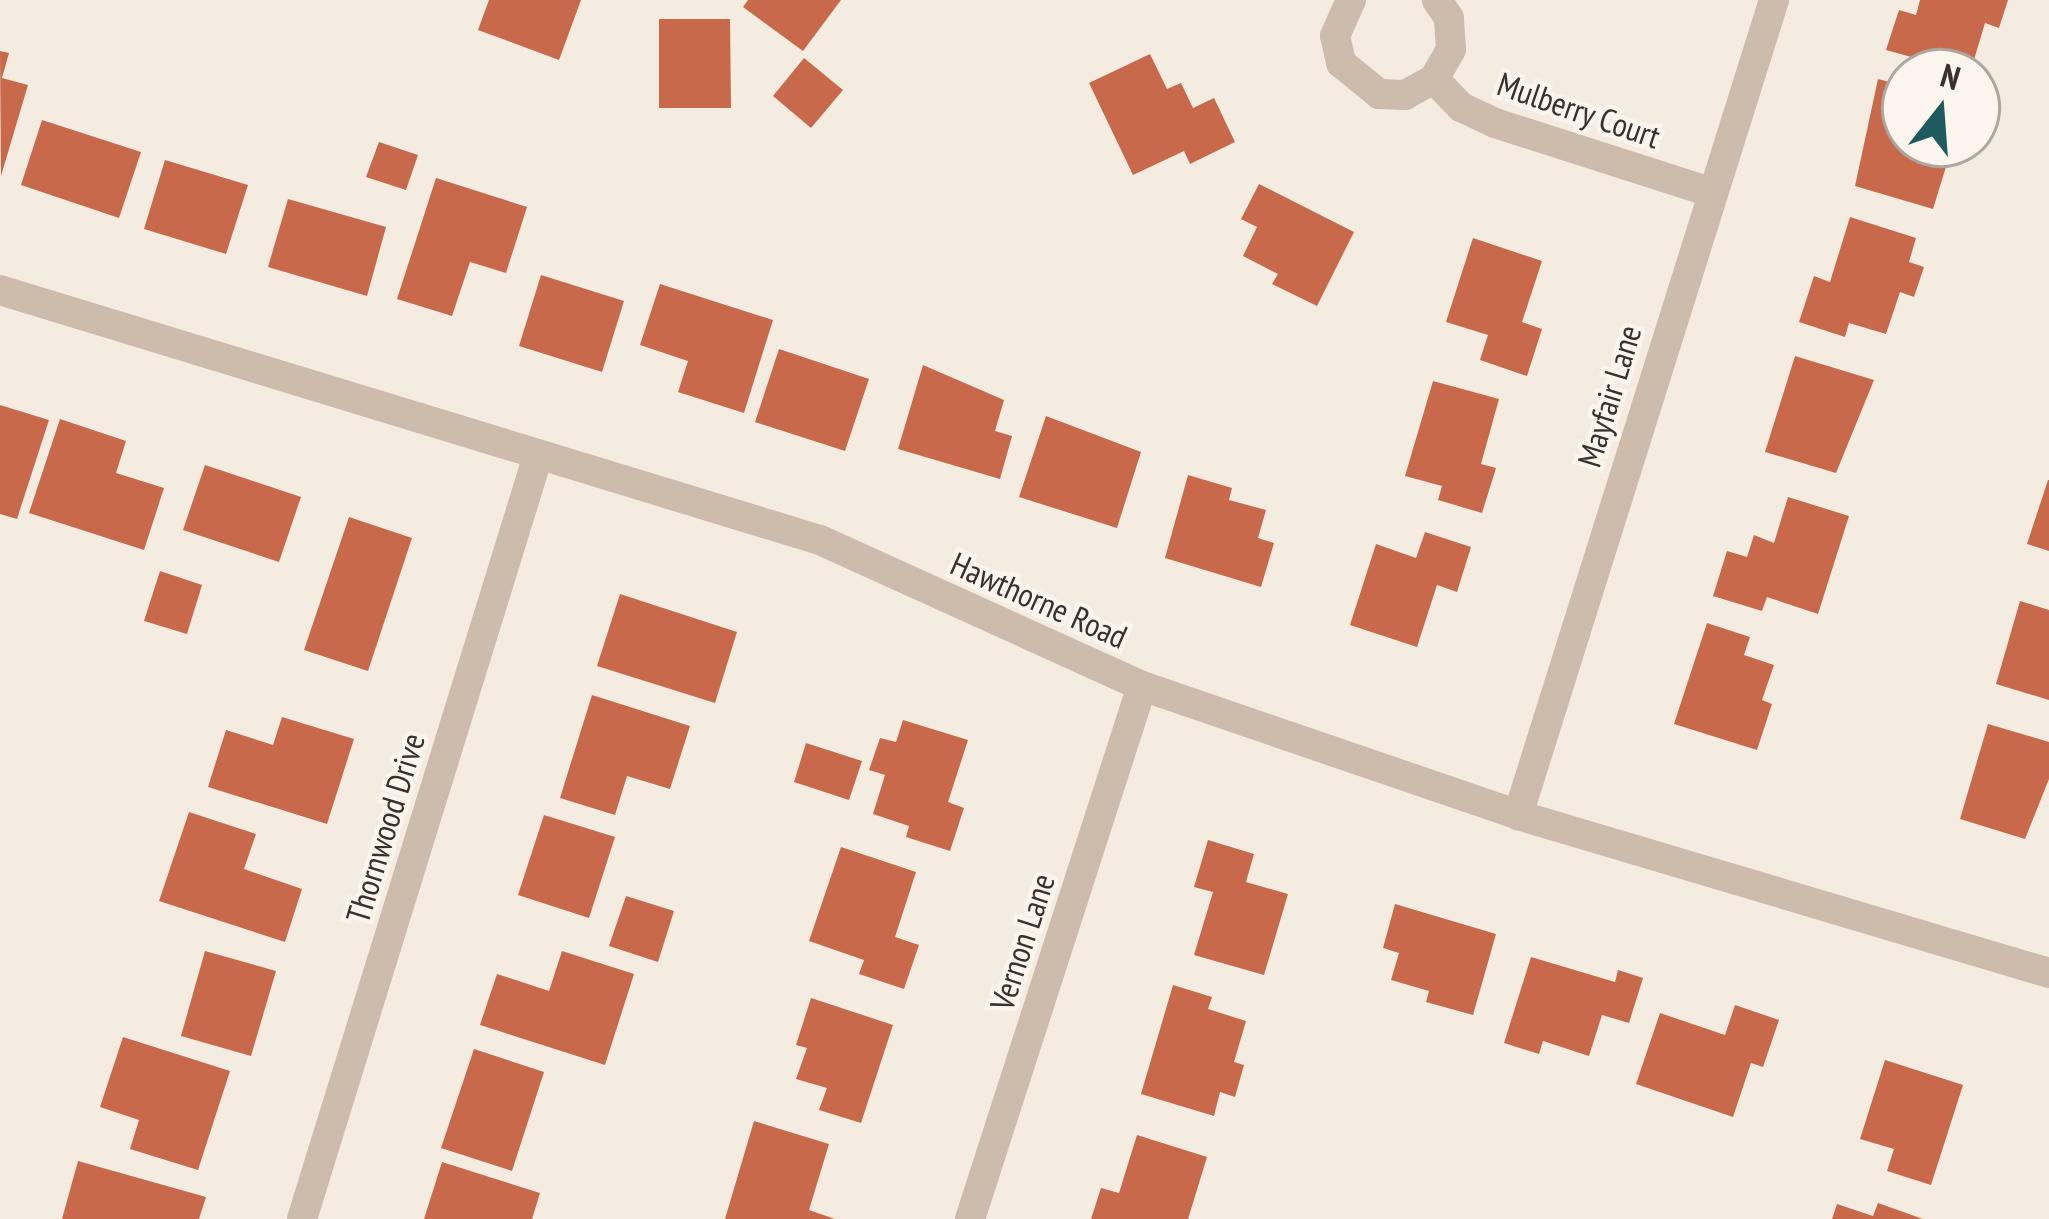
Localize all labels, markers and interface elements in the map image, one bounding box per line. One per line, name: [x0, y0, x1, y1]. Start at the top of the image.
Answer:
north arrow: [1881, 48, 2001, 168]
text: N: [1936, 53, 1966, 99]
street label: Mulberry Court: [1492, 64, 1666, 156]
street label: Mayfair Lane: [1569, 320, 1649, 472]
street label: Hawthorne Road: [945, 544, 1133, 656]
street label: Thornwood Drive: [337, 728, 433, 928]
street label: Vernon Lane: [981, 869, 1063, 1015]

